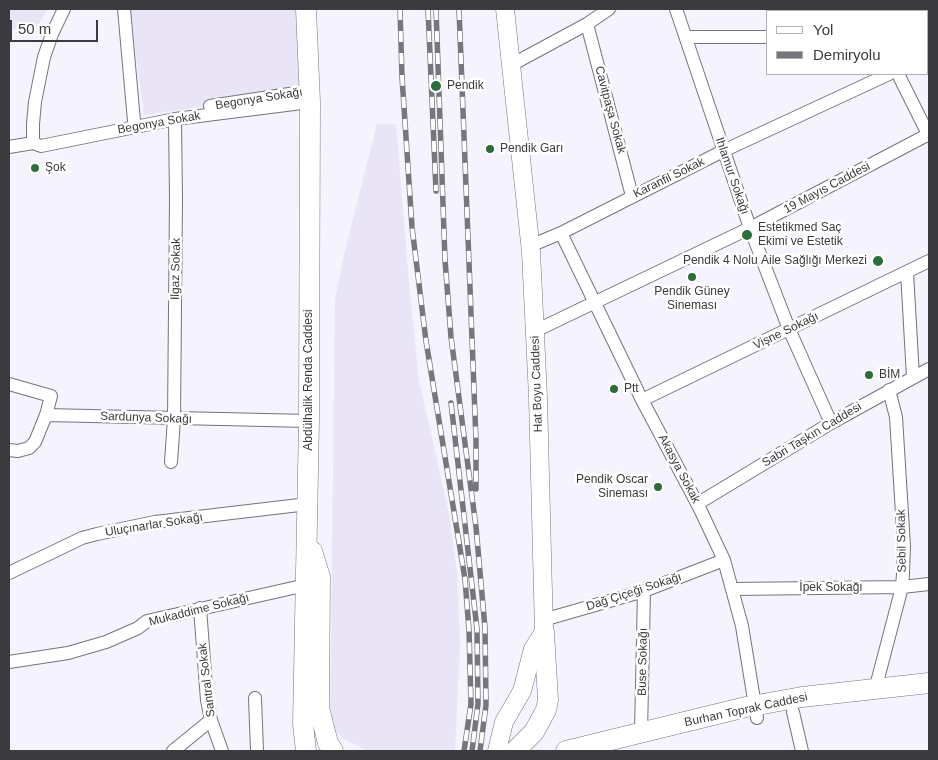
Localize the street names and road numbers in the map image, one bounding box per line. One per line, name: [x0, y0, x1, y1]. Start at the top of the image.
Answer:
street label: Cavitpaşa Sokak: [591, 65, 629, 155]
street label: Begonya Sokağı: [214, 85, 304, 113]
street label: Begonya Sokak: [116, 109, 202, 137]
street label: Ihlamur Sokağı: [712, 136, 752, 216]
street label: Karanfil Sokak: [631, 155, 707, 201]
street label: 19 Mayıs Caddesi: [781, 159, 873, 217]
street label: Ilgaz Sokak: [168, 238, 184, 300]
street label: Abdülhalik Renda Caddesi: [302, 309, 316, 451]
street label: Vişne Sokağı: [751, 309, 821, 353]
street label: Hat Boyu Caddesi: [528, 335, 546, 433]
street label: Sabri Taşkın Caddesi: [760, 400, 864, 470]
street label: Sardunya Sokağı: [100, 409, 192, 427]
street label: Akasya Sokak: [655, 432, 703, 506]
street label: Sebil Sokak: [894, 509, 910, 573]
street label: Uluçınarlar Sokağı: [104, 510, 204, 540]
street label: Dağ Çiçeği Sokağı: [585, 570, 683, 614]
street label: İpek Sokağı: [799, 581, 863, 595]
street label: Mukaddime Sokağı: [147, 591, 251, 629]
street label: Buse Sokağı: [635, 628, 651, 696]
street label: Santral Sokak: [195, 642, 219, 718]
street label: Burhan Toprak Caddesi: [683, 690, 809, 730]

